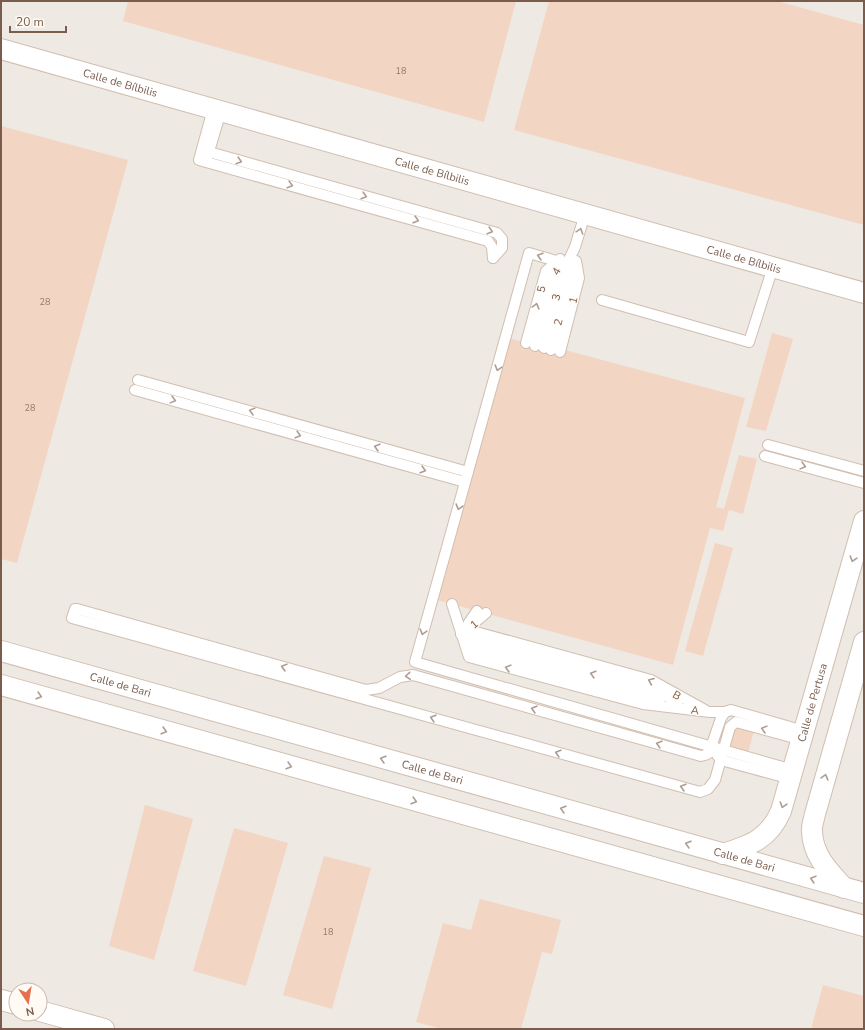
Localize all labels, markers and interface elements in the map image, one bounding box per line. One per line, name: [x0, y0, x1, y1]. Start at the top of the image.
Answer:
scale bar: [10, 8, 66, 34]
text: 20 m: [16, 14, 44, 30]
house number: 18: [396, 65, 406, 77]
street label: Calle de Bílbilis: [81, 66, 159, 101]
street label: Calle de Bílbilis: [393, 154, 471, 189]
one-way arrow: [235, 156, 242, 165]
one-way arrow: [287, 180, 294, 189]
one-way arrow: [361, 191, 368, 200]
one-way arrow: [412, 215, 419, 224]
one-way arrow: [486, 226, 493, 235]
one-way arrow: [575, 227, 584, 234]
street label: Calle de Bílbilis: [705, 242, 783, 277]
one-way arrow: [536, 252, 543, 261]
street label: 4: [548, 264, 565, 278]
street label: 5: [533, 284, 550, 294]
street label: 3: [548, 292, 565, 302]
street label: 1: [565, 295, 582, 305]
house number: 28: [40, 296, 50, 308]
one-way arrow: [531, 302, 540, 309]
street label: 2: [550, 317, 567, 327]
one-way arrow: [494, 364, 503, 371]
one-way arrow: [169, 395, 176, 404]
house number: 28: [25, 402, 35, 414]
one-way arrow: [248, 408, 255, 416]
one-way arrow: [295, 431, 301, 439]
one-way arrow: [374, 443, 380, 451]
one-way arrow: [799, 462, 806, 470]
one-way arrow: [419, 465, 426, 474]
one-way arrow: [455, 503, 463, 510]
one-way arrow: [849, 555, 858, 562]
street label: 1: [467, 617, 482, 632]
one-way arrow: [419, 628, 428, 635]
street label: Calle de Pertusa: [794, 661, 831, 744]
one-way arrow: [281, 663, 288, 672]
one-way arrow: [505, 664, 512, 673]
street label: Calle de Bari: [88, 669, 153, 701]
one-way arrow: [590, 670, 597, 679]
one-way arrow: [405, 672, 412, 681]
one-way arrow: [648, 678, 655, 686]
street label: B: [670, 687, 684, 704]
one-way arrow: [35, 691, 42, 700]
street label: A: [690, 703, 700, 718]
one-way arrow: [530, 705, 537, 714]
one-way arrow: [430, 714, 436, 722]
one-way arrow: [160, 726, 167, 735]
one-way arrow: [761, 726, 767, 734]
one-way arrow: [656, 740, 663, 749]
one-way arrow: [555, 749, 561, 757]
one-way arrow: [380, 755, 387, 764]
street label: Calle de Bari: [400, 757, 465, 788]
one-way arrow: [285, 761, 292, 770]
one-way arrow: [820, 773, 829, 780]
one-way arrow: [680, 784, 687, 792]
one-way arrow: [410, 796, 417, 805]
one-way arrow: [779, 801, 788, 808]
one-way arrow: [559, 805, 566, 814]
one-way arrow: [684, 840, 691, 849]
street label: Calle de Bari: [712, 844, 777, 876]
one-way arrow: [810, 875, 817, 884]
house number: 18: [323, 926, 333, 938]
north arrow: [8, 982, 48, 1022]
text: N: [24, 1003, 36, 1019]

